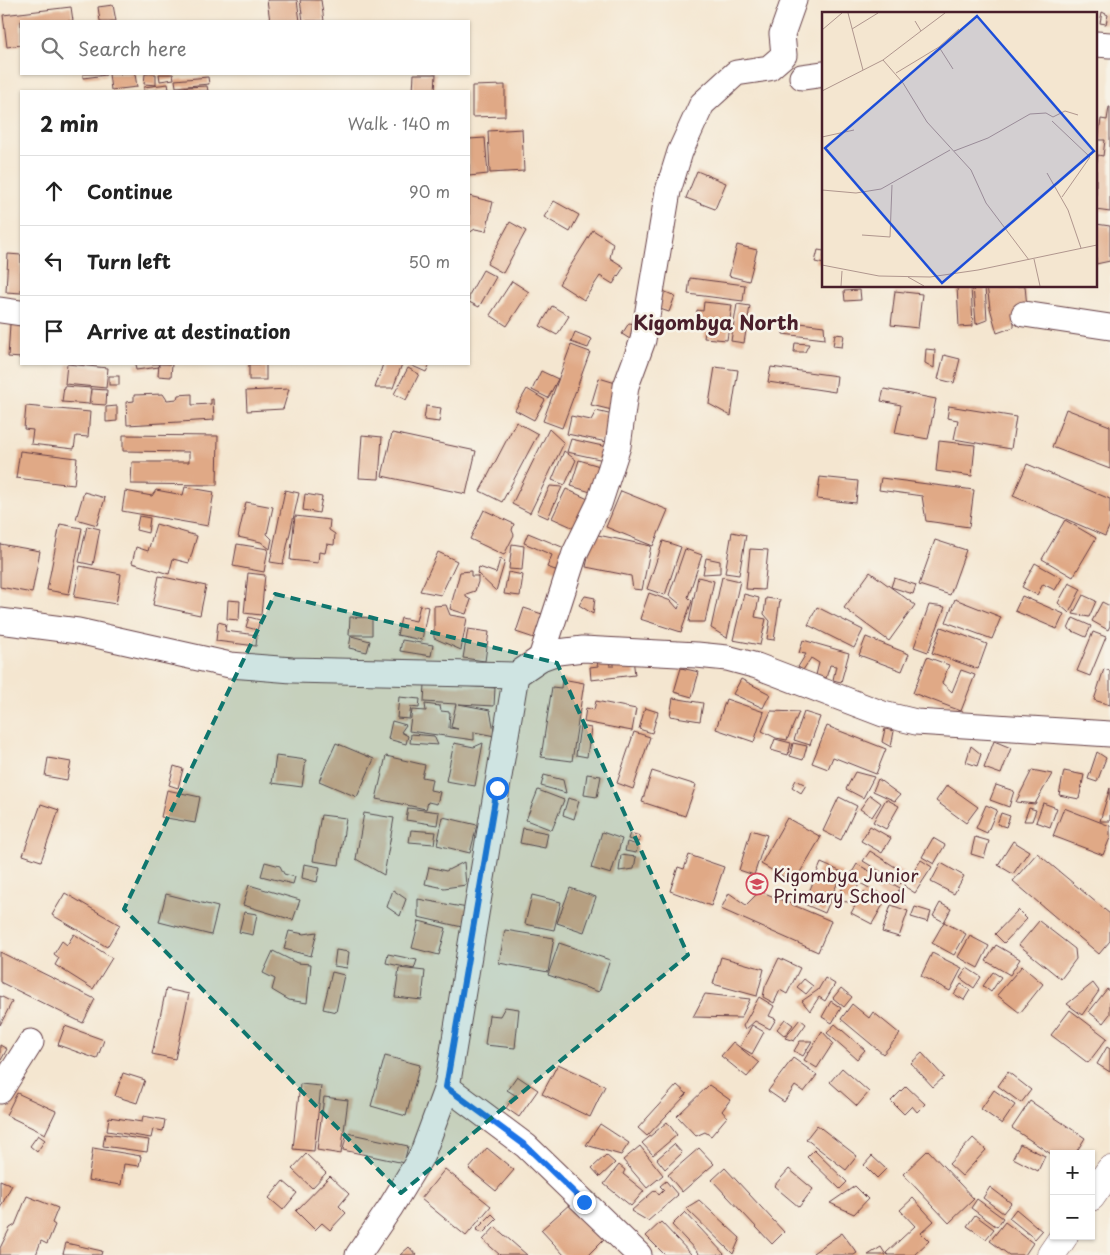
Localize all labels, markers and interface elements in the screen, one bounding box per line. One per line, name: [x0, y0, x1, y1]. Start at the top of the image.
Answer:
inset map: [822, 12, 1098, 288]
search box: [20, 20, 470, 75]
icon: search: [38, 34, 66, 62]
text: Search here: [78, 34, 187, 62]
text: 2 min: [40, 107, 99, 139]
text: Walk · 140 m: [348, 111, 450, 135]
icon: ahead: [40, 177, 68, 205]
text: Continue: [87, 177, 173, 205]
text: 90 m: [409, 179, 450, 203]
icon: left: [40, 247, 68, 275]
text: Turn left: [87, 247, 171, 275]
text: 50 m: [409, 249, 450, 273]
district label: Kigombya North: [633, 307, 799, 337]
icon: arrive: [40, 317, 68, 345]
text: Arrive at destination: [87, 317, 291, 345]
route start: [486, 777, 509, 800]
place label: Kigombya Junior Primary School: [773, 861, 919, 909]
school or university icon: Kigombya Junior Primary School: [745, 872, 769, 896]
map controls: [1050, 1150, 1095, 1240]
button: +: [1050, 1150, 1095, 1195]
route end: [573, 1191, 596, 1214]
button: −: [1050, 1195, 1095, 1240]

